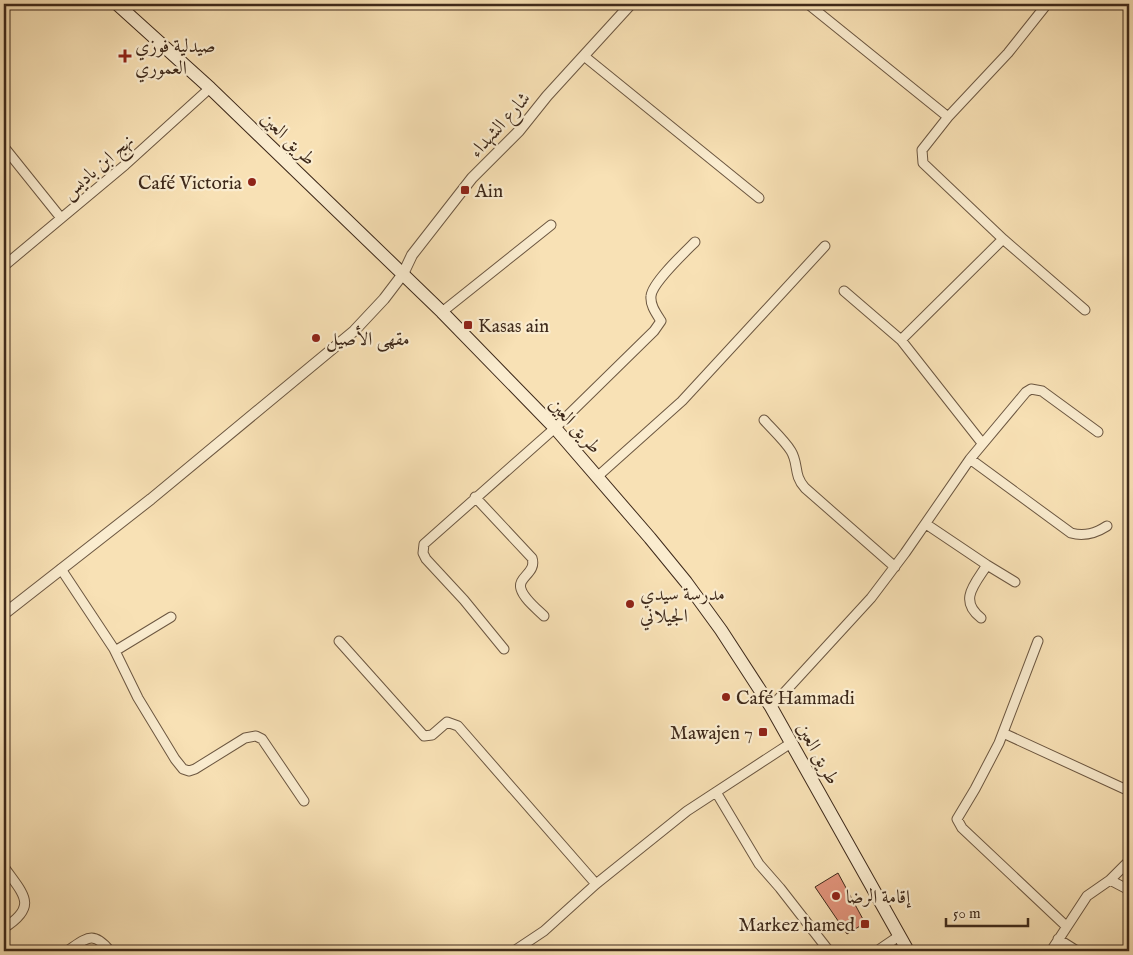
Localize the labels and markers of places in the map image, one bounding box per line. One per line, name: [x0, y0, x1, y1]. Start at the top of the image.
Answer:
place label: صيدلية فوزي العموري: [135, 35, 215, 83]
marker: صيدلية فوزي العموري: [119, 50, 131, 62]
place label: Café Victoria: [138, 172, 243, 196]
marker: Café Victoria: [246, 176, 258, 188]
place label: Ain: [474, 180, 503, 204]
marker: Ain: [459, 184, 471, 196]
place label: Kasas ain: [478, 315, 549, 339]
marker: Kasas ain: [462, 319, 474, 331]
place label: مقهى الأصيل: [326, 325, 410, 352]
marker: مقهى الأصيل: [310, 332, 322, 344]
place label: مدرسة سيدي الجيلاني: [640, 583, 725, 631]
marker: مدرسة سيدي الجيلاني: [624, 598, 636, 610]
place label: Café Hammadi: [736, 687, 855, 711]
marker: Café Hammadi: [720, 691, 732, 703]
place label: Mawajen 7: [670, 722, 753, 746]
marker: Mawajen 7: [757, 726, 769, 738]
place label: إقامة الرضا: [846, 886, 912, 910]
marker: إقامة الرضا: [830, 890, 842, 902]
place label: Markez hamed: [739, 914, 856, 938]
marker: Markez hamed: [859, 918, 871, 930]

